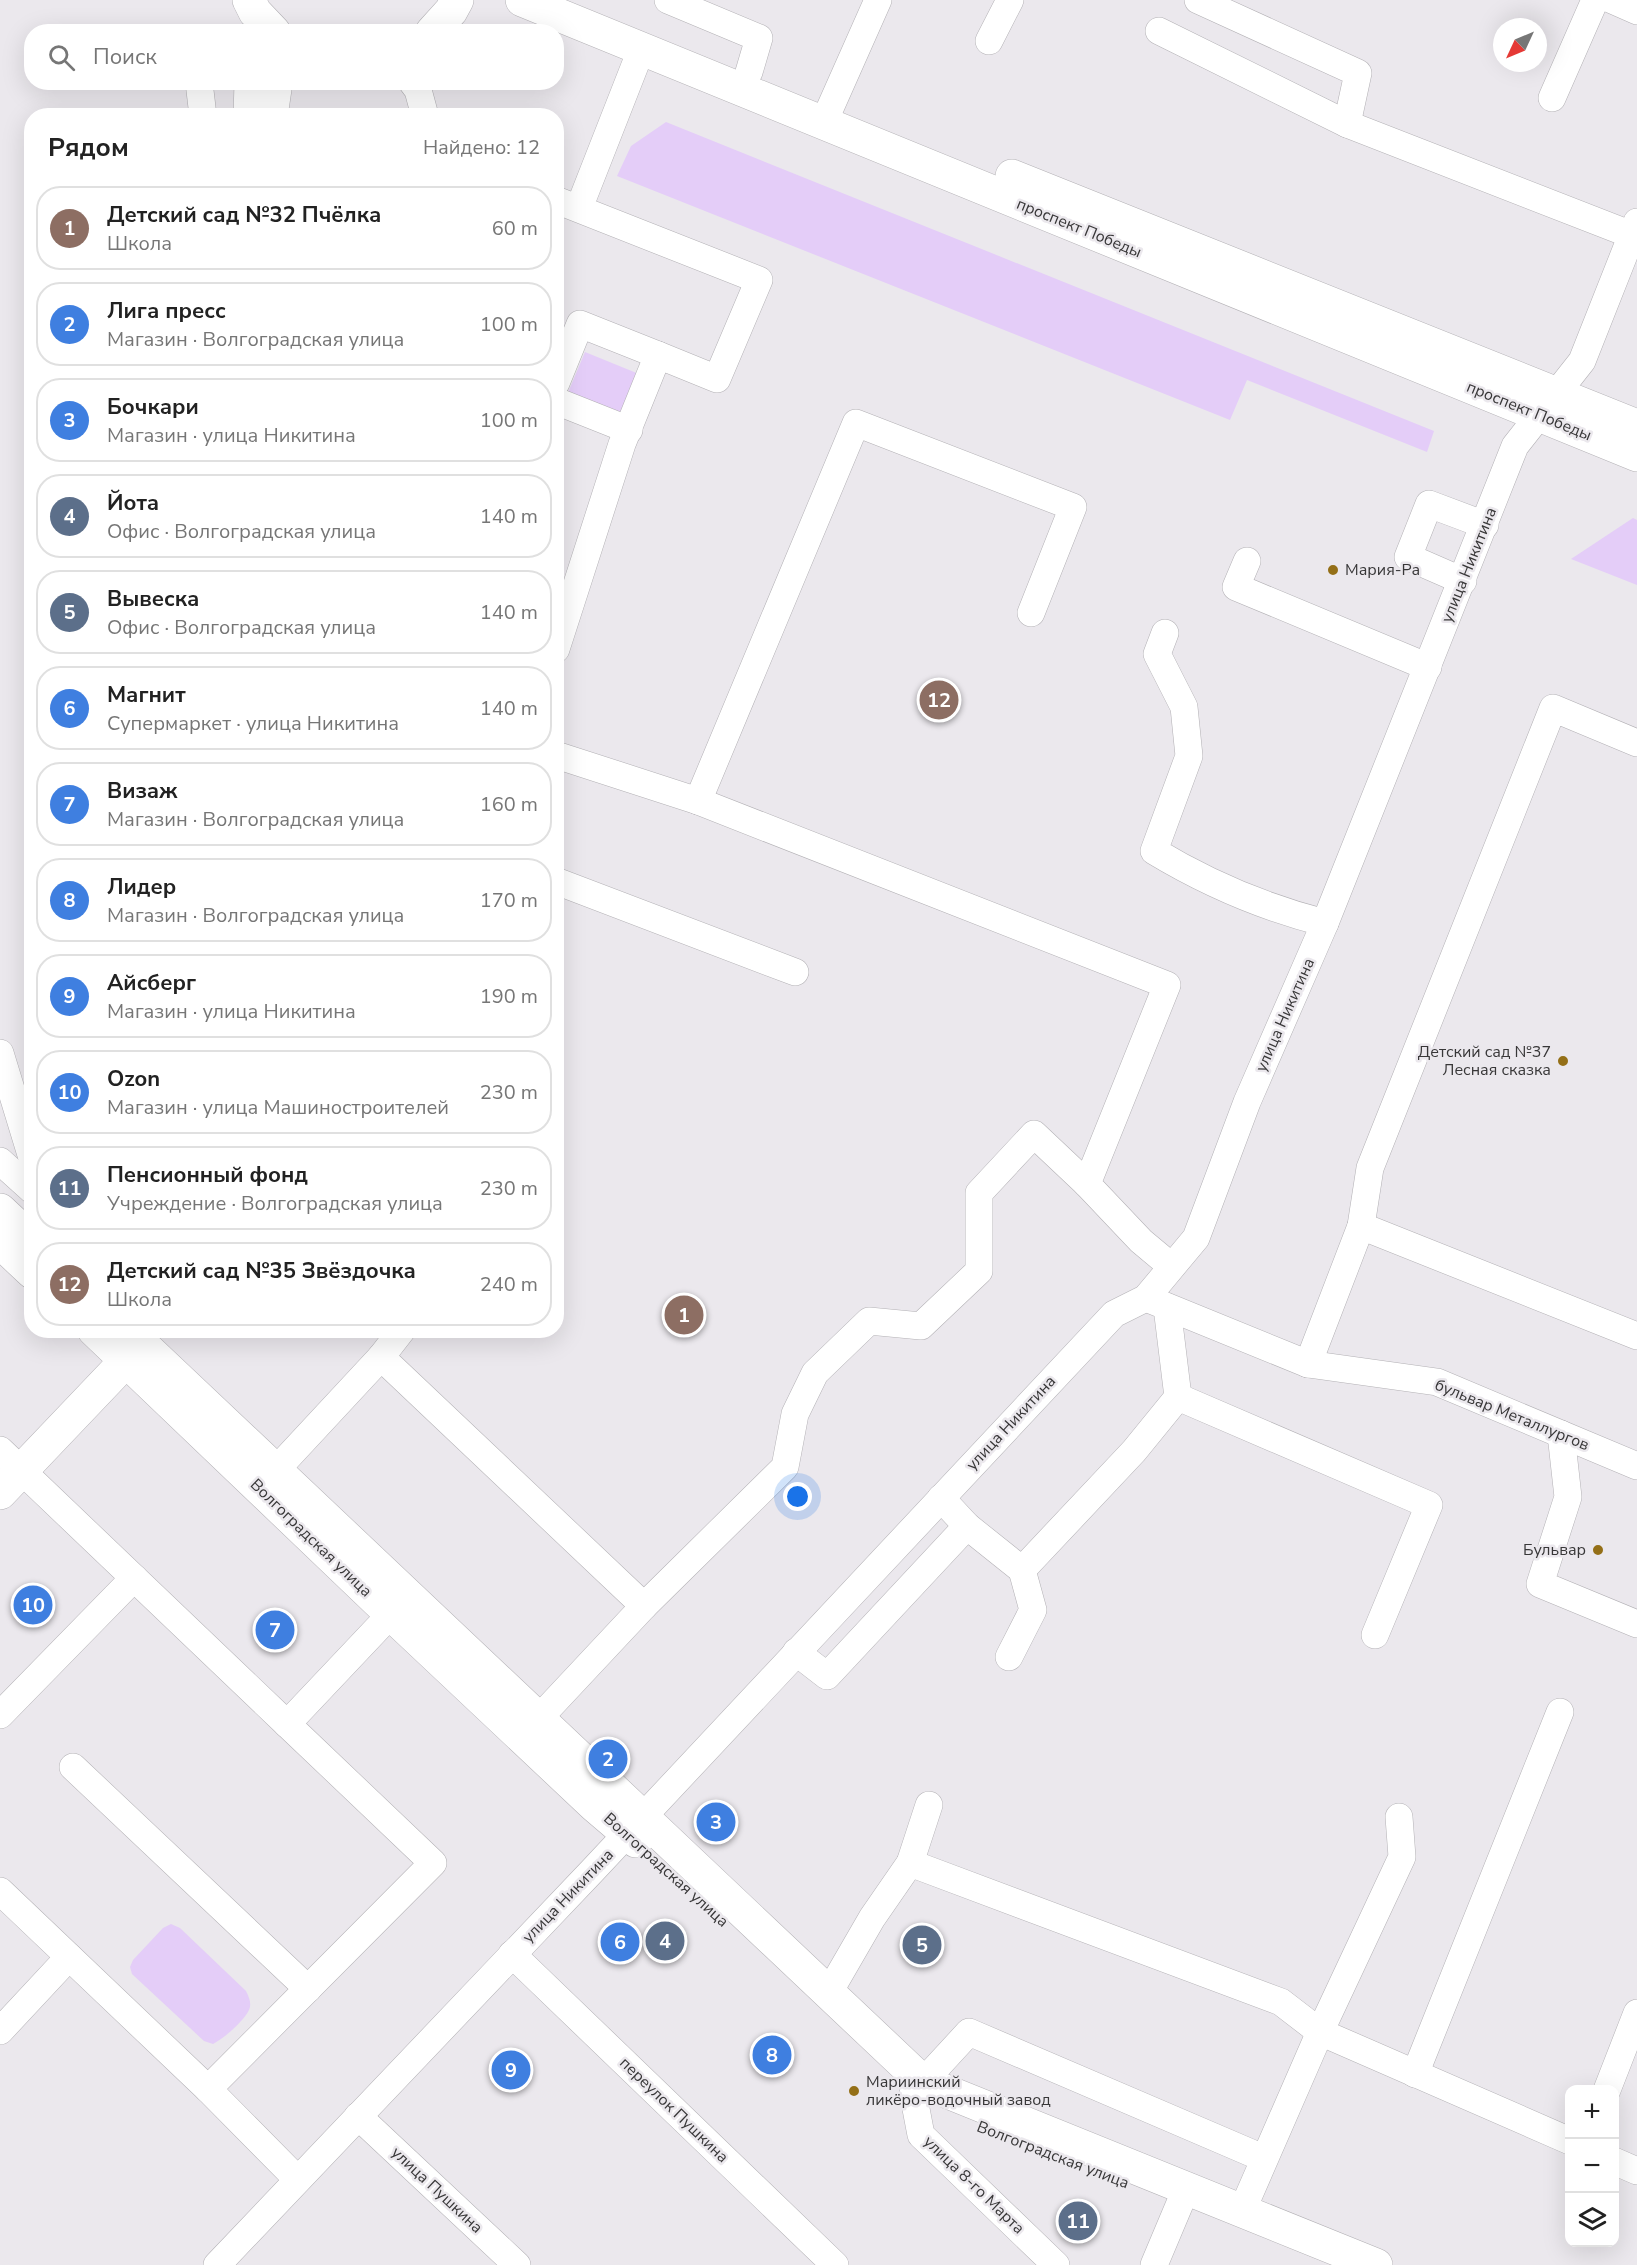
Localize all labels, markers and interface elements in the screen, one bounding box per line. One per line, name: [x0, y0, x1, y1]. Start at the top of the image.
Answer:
north arrow: [1493, 18, 1547, 72]
search box: [24, 24, 564, 90]
icon: search: [45, 41, 78, 74]
text: Поиск: [93, 42, 157, 72]
text: Рядом: [48, 130, 129, 165]
text: Найдено: 12: [423, 134, 540, 161]
street label: проспект Победы: [1013, 193, 1145, 263]
text: Детский сад №32 Пчёлка: [107, 200, 381, 230]
text: 1: [64, 215, 76, 242]
text: 60 m: [492, 215, 538, 242]
text: Школа: [107, 230, 172, 257]
text: Лига пресс: [107, 296, 226, 326]
text: 2: [64, 311, 76, 338]
text: 100 m: [480, 311, 538, 338]
text: Магазин · Волгоградская улица: [107, 326, 404, 353]
street label: проспект Победы: [1463, 376, 1595, 446]
text: Бочкари: [107, 392, 199, 422]
text: 3: [64, 407, 76, 434]
text: 100 m: [480, 407, 538, 434]
text: Магазин · улица Никитина: [107, 422, 356, 449]
text: Йота: [107, 488, 159, 518]
text: 4: [64, 503, 76, 530]
text: 140 m: [480, 503, 538, 530]
street label: улица Никитина: [1436, 504, 1502, 626]
text: Офис · Волгоградская улица: [107, 518, 376, 545]
place label: Мария-Ра: [1345, 559, 1420, 581]
marker: Мария-Ра: [1326, 563, 1340, 577]
text: Вывеска: [107, 584, 199, 614]
text: 5: [64, 599, 76, 626]
text: 140 m: [480, 599, 538, 626]
text: Офис · Волгоградская улица: [107, 614, 376, 641]
pin: 12: [920, 678, 958, 722]
text: Магнит: [107, 680, 186, 710]
text: 6: [64, 695, 76, 722]
text: 140 m: [480, 695, 538, 722]
text: Супермаркет · улица Никитина: [107, 710, 399, 737]
text: Визаж: [107, 776, 177, 806]
text: 7: [64, 791, 76, 818]
text: 160 m: [480, 791, 538, 818]
text: Магазин · Волгоградская улица: [107, 806, 404, 833]
text: Лидер: [107, 872, 176, 902]
text: 8: [64, 887, 76, 914]
text: 170 m: [480, 887, 538, 914]
text: Магазин · Волгоградская улица: [107, 902, 404, 929]
street label: улица Никитина: [1250, 955, 1320, 1075]
text: Айсберг: [107, 968, 196, 998]
text: 9: [64, 983, 76, 1010]
text: 190 m: [480, 983, 538, 1010]
text: Магазин · улица Никитина: [107, 998, 356, 1025]
place label: Детский сад №37 Лесная сказка: [1418, 1041, 1551, 1081]
marker: Детский сад №37 Лесная сказка: [1556, 1054, 1570, 1068]
text: Ozon: [107, 1064, 160, 1094]
text: 10: [58, 1079, 82, 1106]
text: 230 m: [480, 1079, 538, 1106]
text: Магазин · улица Машиностроителей: [107, 1094, 449, 1121]
text: Пенсионный фонд: [107, 1160, 308, 1190]
text: 11: [58, 1175, 82, 1202]
text: 230 m: [480, 1175, 538, 1202]
text: Учреждение · Волгоградская улица: [107, 1190, 443, 1217]
text: Детский сад №35 Звёздочка: [107, 1256, 416, 1286]
text: 12: [58, 1271, 82, 1298]
text: 240 m: [480, 1271, 538, 1298]
text: Школа: [107, 1286, 172, 1313]
pin: 1: [664, 1292, 704, 1338]
street label: улица Никитина: [961, 1371, 1061, 1475]
street label: бульвар Металлургов: [1432, 1374, 1593, 1456]
street label: Волгоградская улица: [245, 1474, 377, 1602]
your location: [783, 1482, 812, 1511]
place label: Бульвар: [1523, 1539, 1586, 1561]
marker: Бульвар: [1591, 1543, 1605, 1557]
pin: 10: [14, 1582, 52, 1628]
pin: 7: [256, 1608, 294, 1652]
pin: 2: [588, 1736, 628, 1782]
pin: 3: [696, 1800, 736, 1844]
street label: Волгоградская улица: [599, 1808, 733, 1932]
street label: улица Никитина: [518, 1844, 618, 1948]
pin: 4: [646, 1918, 684, 1964]
pin: 6: [600, 1920, 640, 1964]
pin: 5: [902, 1922, 942, 1968]
pin: 8: [752, 2032, 792, 2078]
pin: 9: [492, 2048, 530, 2092]
street label: переулок Пушкина: [615, 2052, 733, 2168]
place label: Мариинский ликёро-водочный завод: [866, 2071, 1051, 2111]
marker: Мариинский ликёро-водочный завод: [847, 2084, 861, 2098]
map controls: [1565, 2085, 1619, 2247]
button: +: [1565, 2085, 1619, 2139]
street label: Волгоградская улица: [974, 2116, 1132, 2194]
street label: улица 8-го Марта: [919, 2131, 1029, 2239]
button: −: [1565, 2139, 1619, 2193]
street label: улица Пушкина: [386, 2142, 488, 2238]
button: layers: [1565, 2193, 1619, 2247]
pin: 11: [1058, 2198, 1098, 2244]

